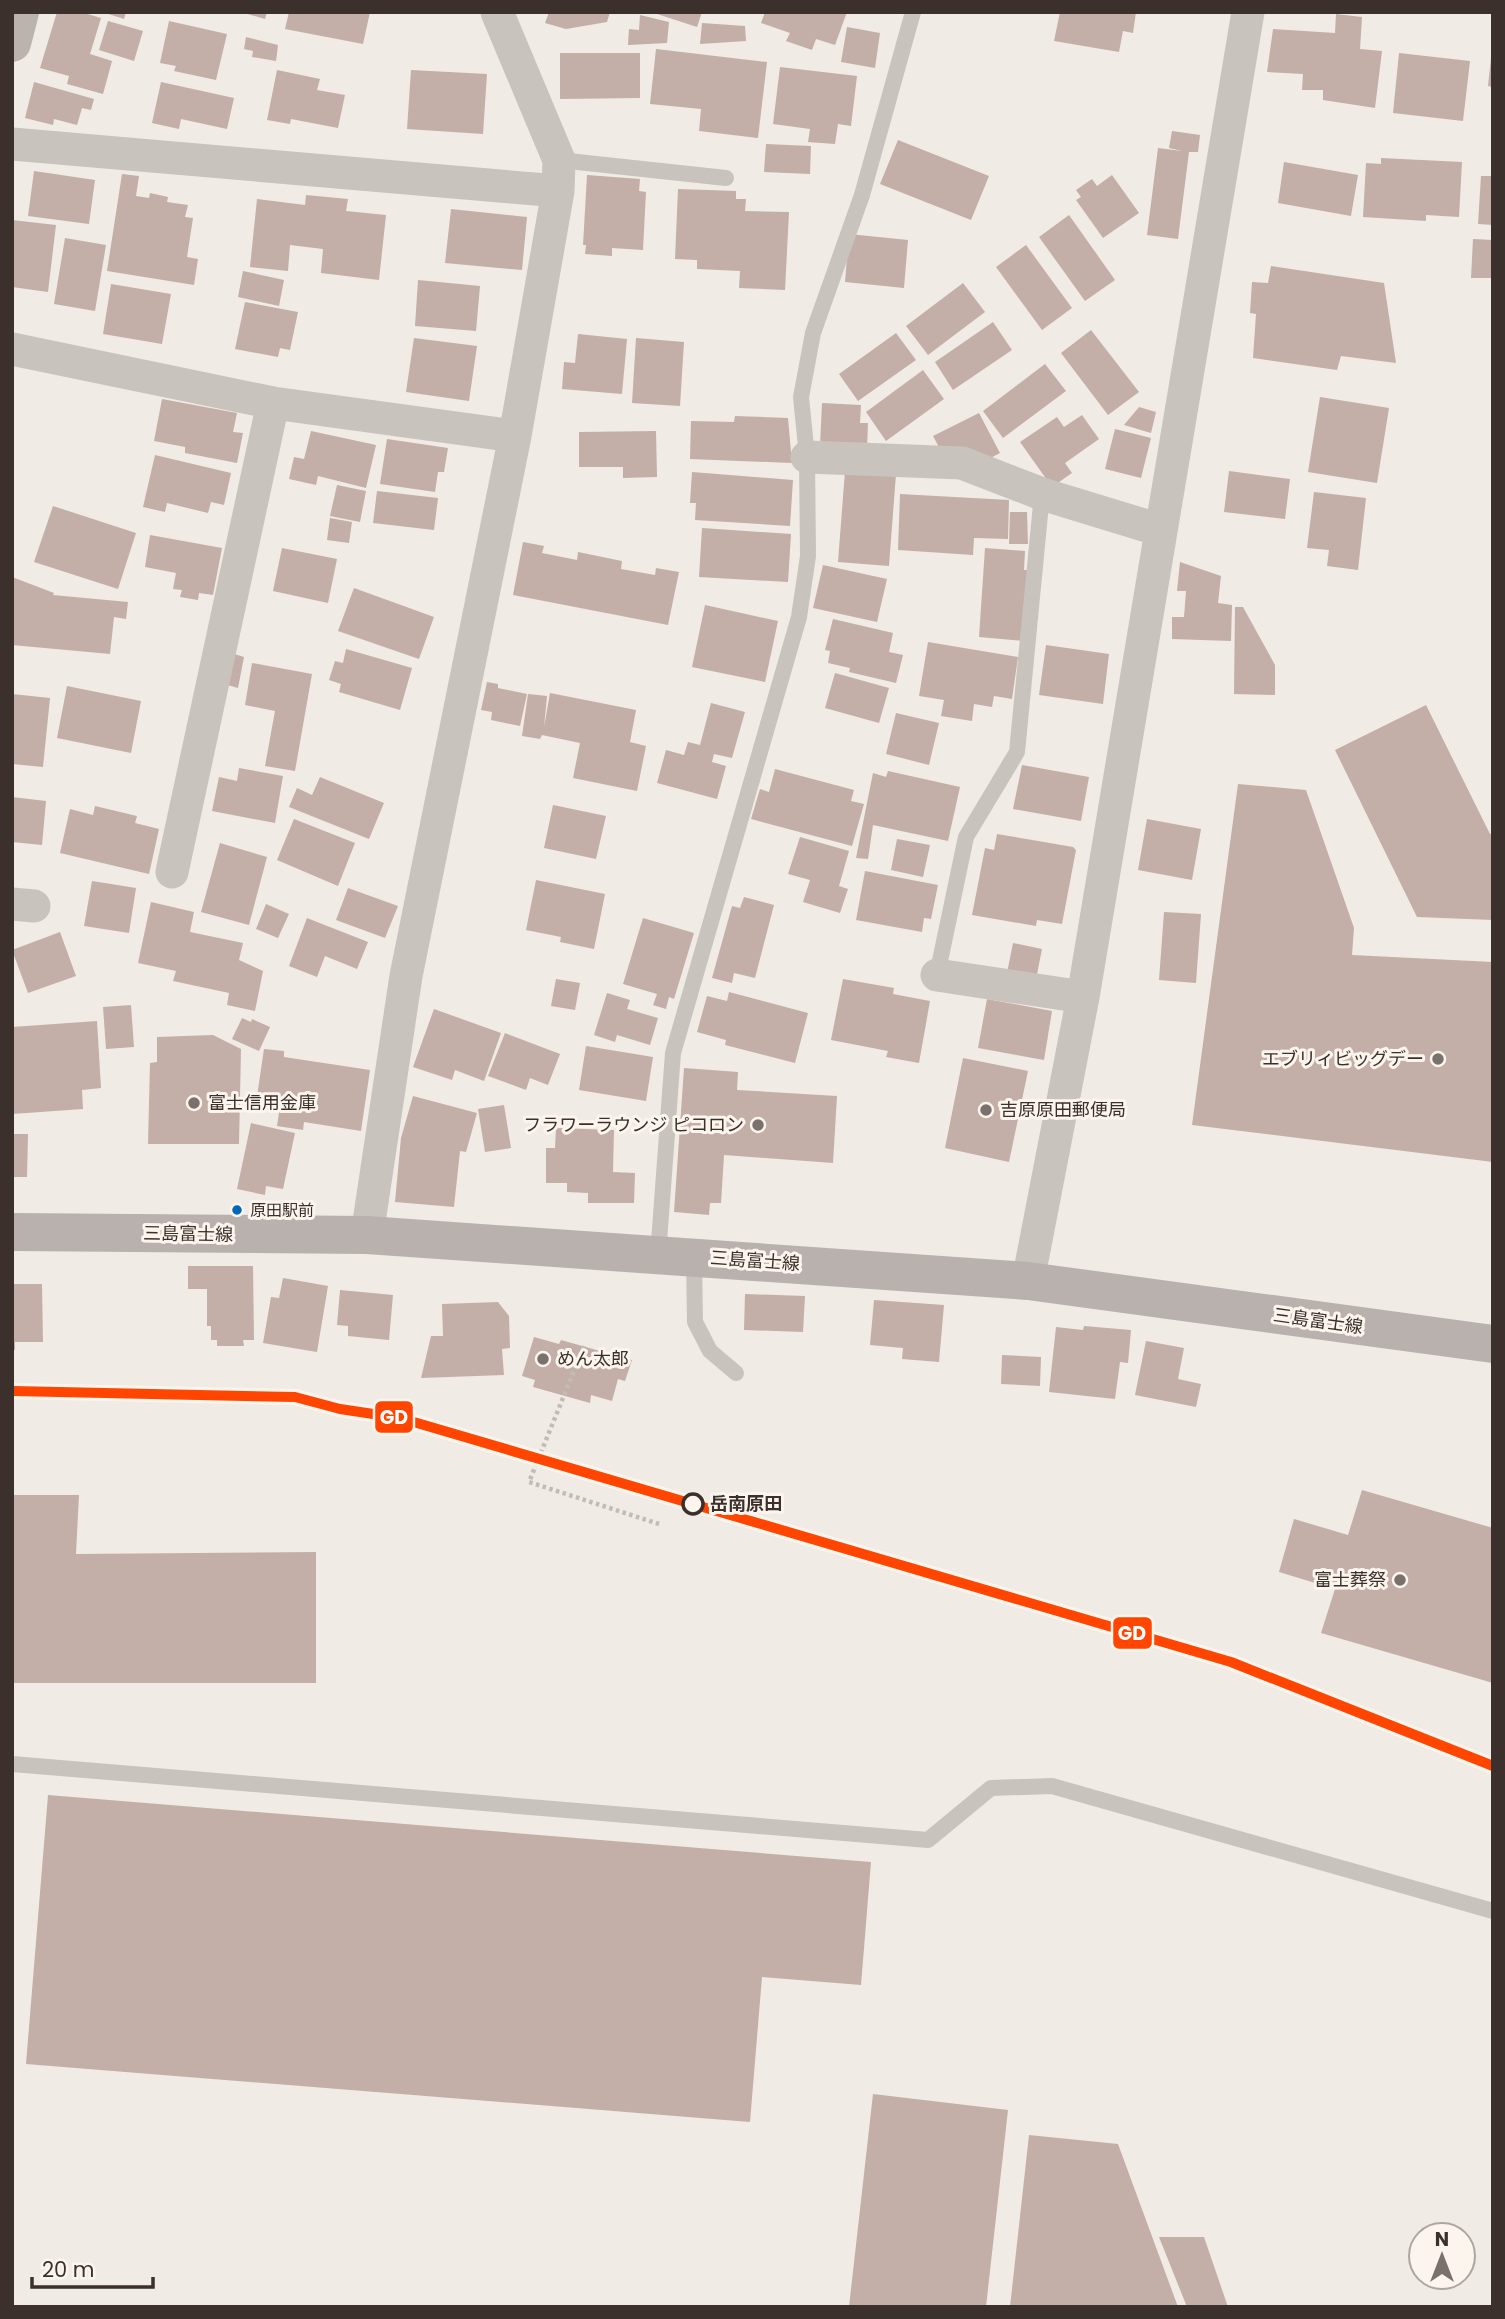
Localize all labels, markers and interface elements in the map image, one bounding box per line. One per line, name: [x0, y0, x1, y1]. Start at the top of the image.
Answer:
place label: エブリィビッグデー: [1262, 1046, 1424, 1071]
marker: エブリィビッグデー: [1430, 1051, 1446, 1067]
place label: 富士信用金庫: [208, 1090, 316, 1115]
marker: 富士信用金庫: [186, 1095, 202, 1111]
place label: 吉原原田郵便局: [1000, 1097, 1126, 1122]
marker: 吉原原田郵便局: [978, 1102, 994, 1118]
place label: フラワーラウンジ ピコロン: [523, 1112, 744, 1137]
marker: フラワーラウンジ ピコロン: [750, 1117, 766, 1133]
place label: 原田駅前: [250, 1199, 314, 1222]
marker: 原田駅前: [230, 1203, 244, 1217]
street label: 三島富士線: [143, 1220, 233, 1247]
street label: 三島富士線: [709, 1245, 801, 1276]
street label: 三島富士線: [1272, 1302, 1364, 1339]
place label: めん太郎: [557, 1346, 629, 1371]
marker: めん太郎: [535, 1351, 551, 1367]
line badge: GD: [374, 1400, 414, 1434]
text: GD: [380, 1404, 408, 1431]
place label: 岳南原田: [710, 1491, 782, 1516]
marker: 岳南原田: [682, 1493, 704, 1515]
place label: 富士葬祭: [1314, 1567, 1386, 1592]
marker: 富士葬祭: [1392, 1572, 1408, 1588]
line badge: GD: [1112, 1616, 1153, 1650]
text: GD: [1118, 1620, 1146, 1647]
north arrow: [1407, 2221, 1477, 2291]
text: N: [1435, 2226, 1449, 2253]
scale bar: [32, 2246, 152, 2290]
text: 20 m: [42, 2255, 95, 2284]

